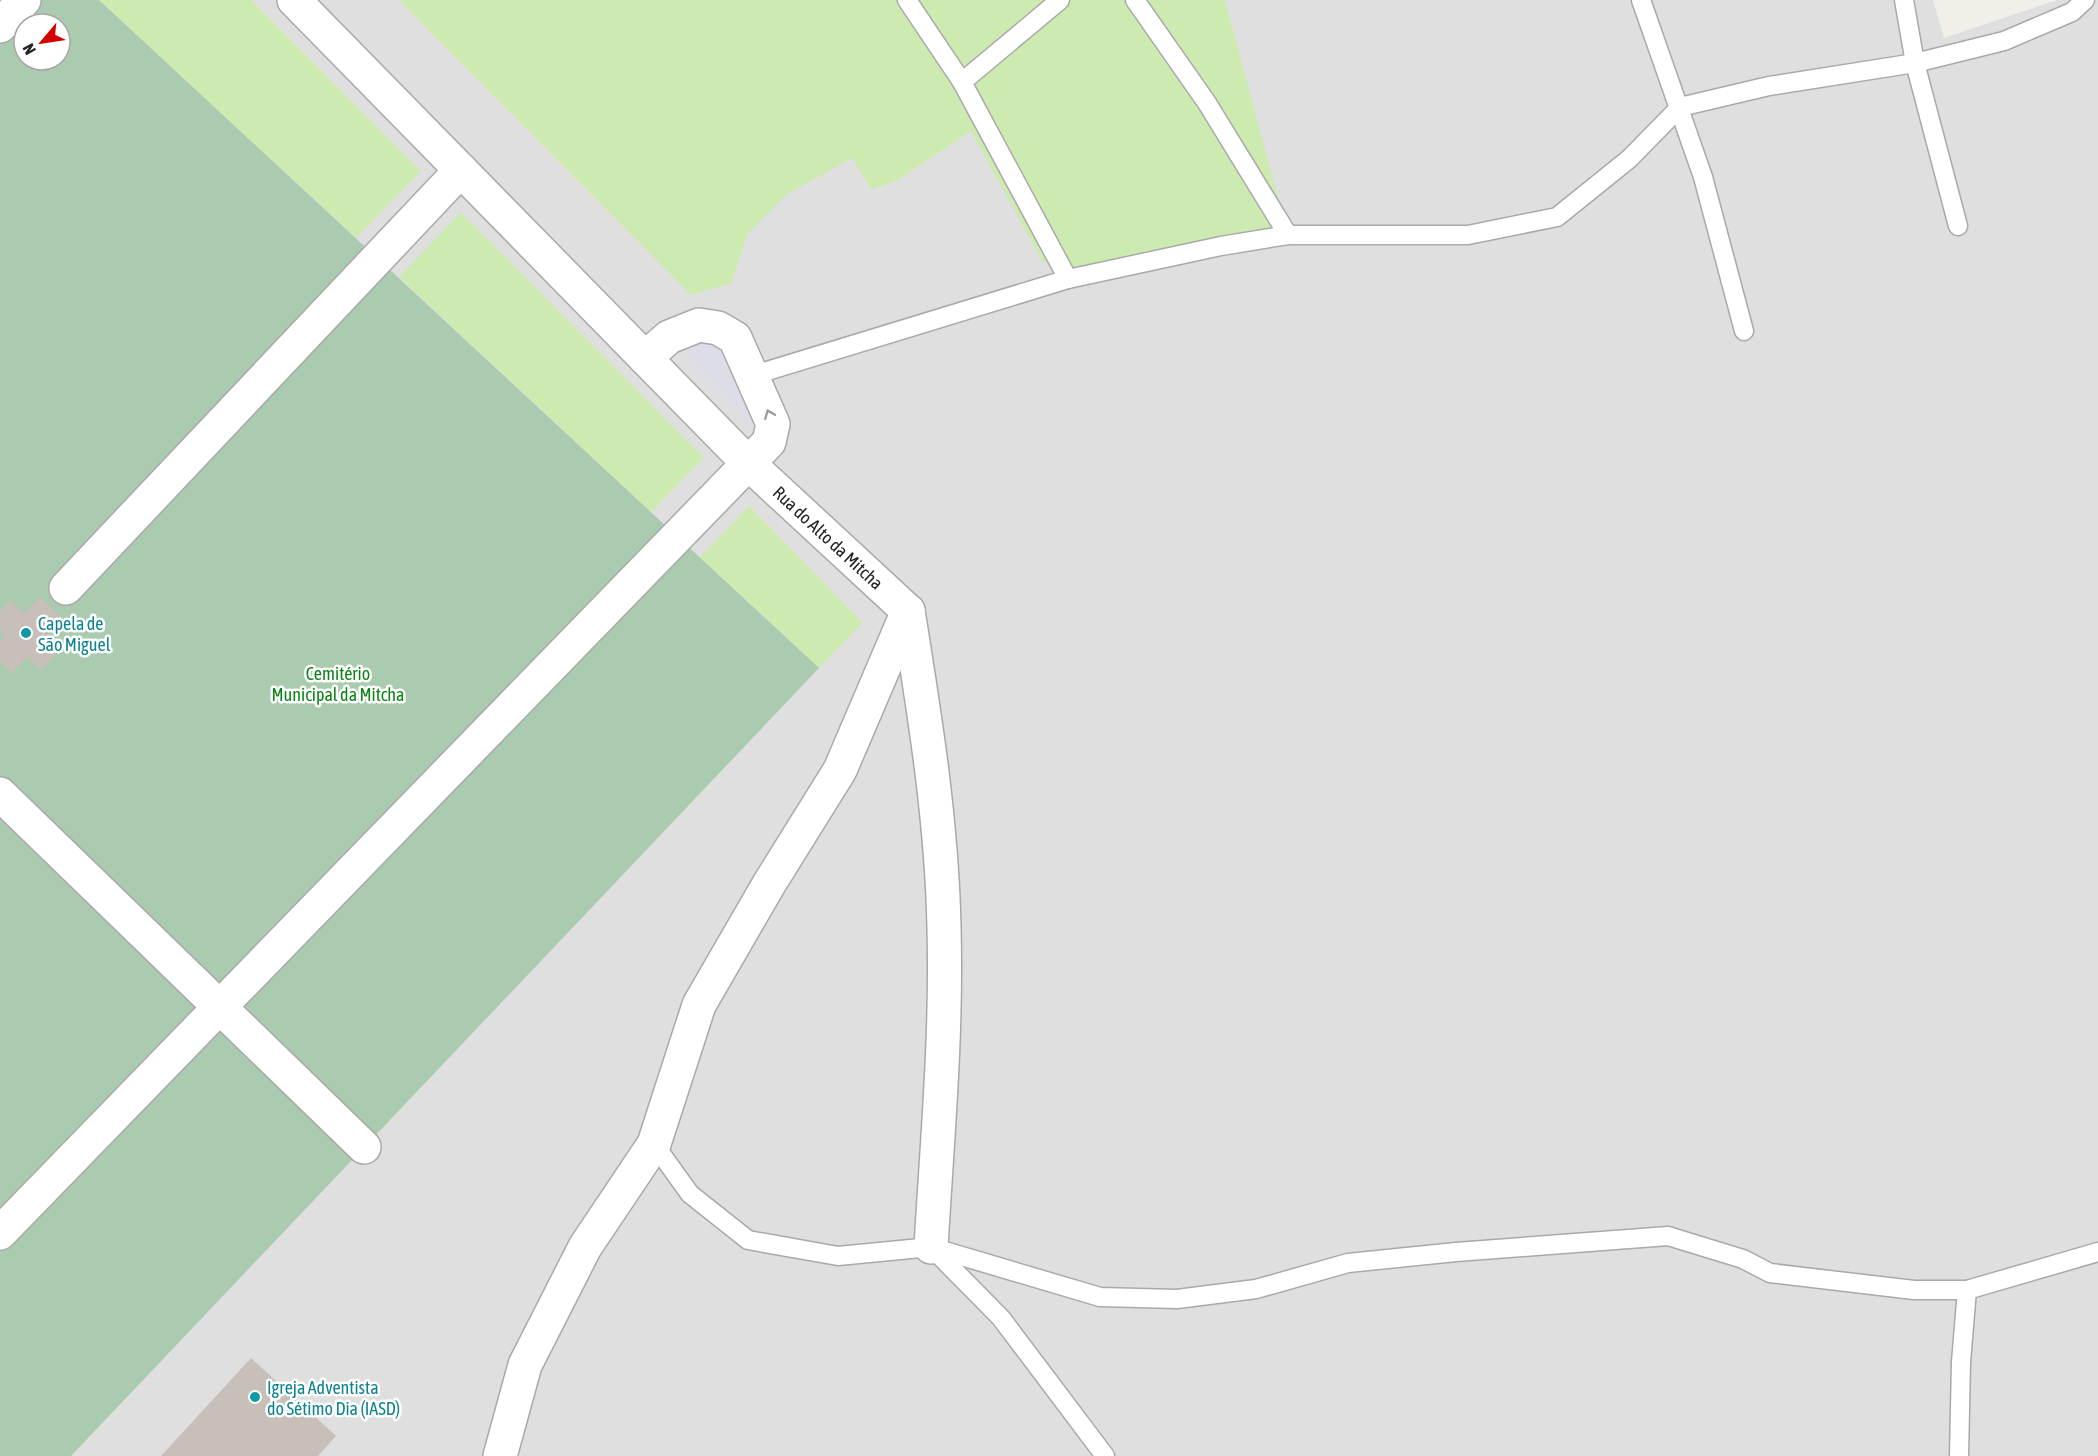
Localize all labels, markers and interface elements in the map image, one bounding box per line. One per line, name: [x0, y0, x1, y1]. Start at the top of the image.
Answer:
north arrow: [12, 12, 72, 72]
text: N: [19, 41, 39, 58]
one-way arrow: [764, 409, 777, 420]
street label: Rua do Alto da Mitcha: [769, 481, 888, 593]
place label: Capela de São Miguel: [38, 613, 111, 655]
marker: Capela de São Miguel: [19, 626, 33, 640]
park label: Cemitério Municipal da Mitcha: [272, 663, 404, 705]
place label: Igreja Adventista do Sétimo Dia (IASD): [267, 1377, 400, 1419]
marker: Igreja Adventista do Sétimo Dia (IASD): [248, 1390, 262, 1404]

